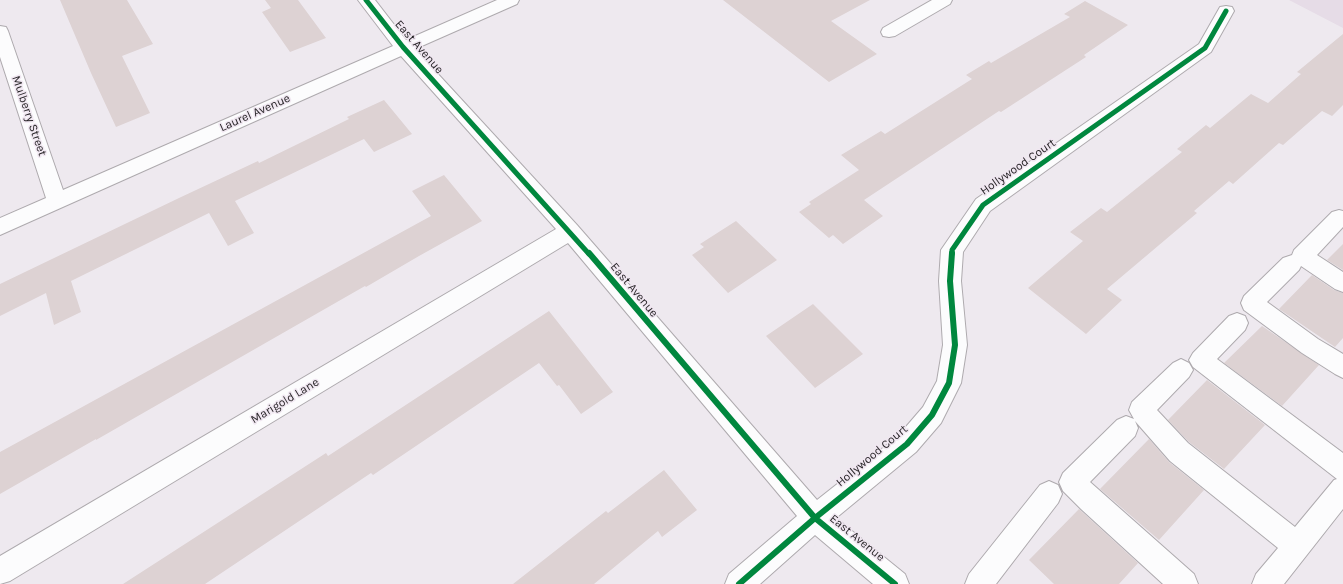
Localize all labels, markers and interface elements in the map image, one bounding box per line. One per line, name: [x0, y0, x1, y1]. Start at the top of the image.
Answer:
street label: East Avenue: [392, 17, 446, 77]
street label: Mulberry Street: [8, 74, 50, 158]
street label: Laurel Avenue: [218, 91, 292, 135]
street label: Hollywood Court: [978, 136, 1058, 198]
street label: East Avenue: [607, 260, 661, 320]
street label: Marigold Lane: [248, 375, 322, 427]
street label: Hollywood Court: [833, 422, 911, 490]
street label: East Avenue: [827, 511, 887, 565]

